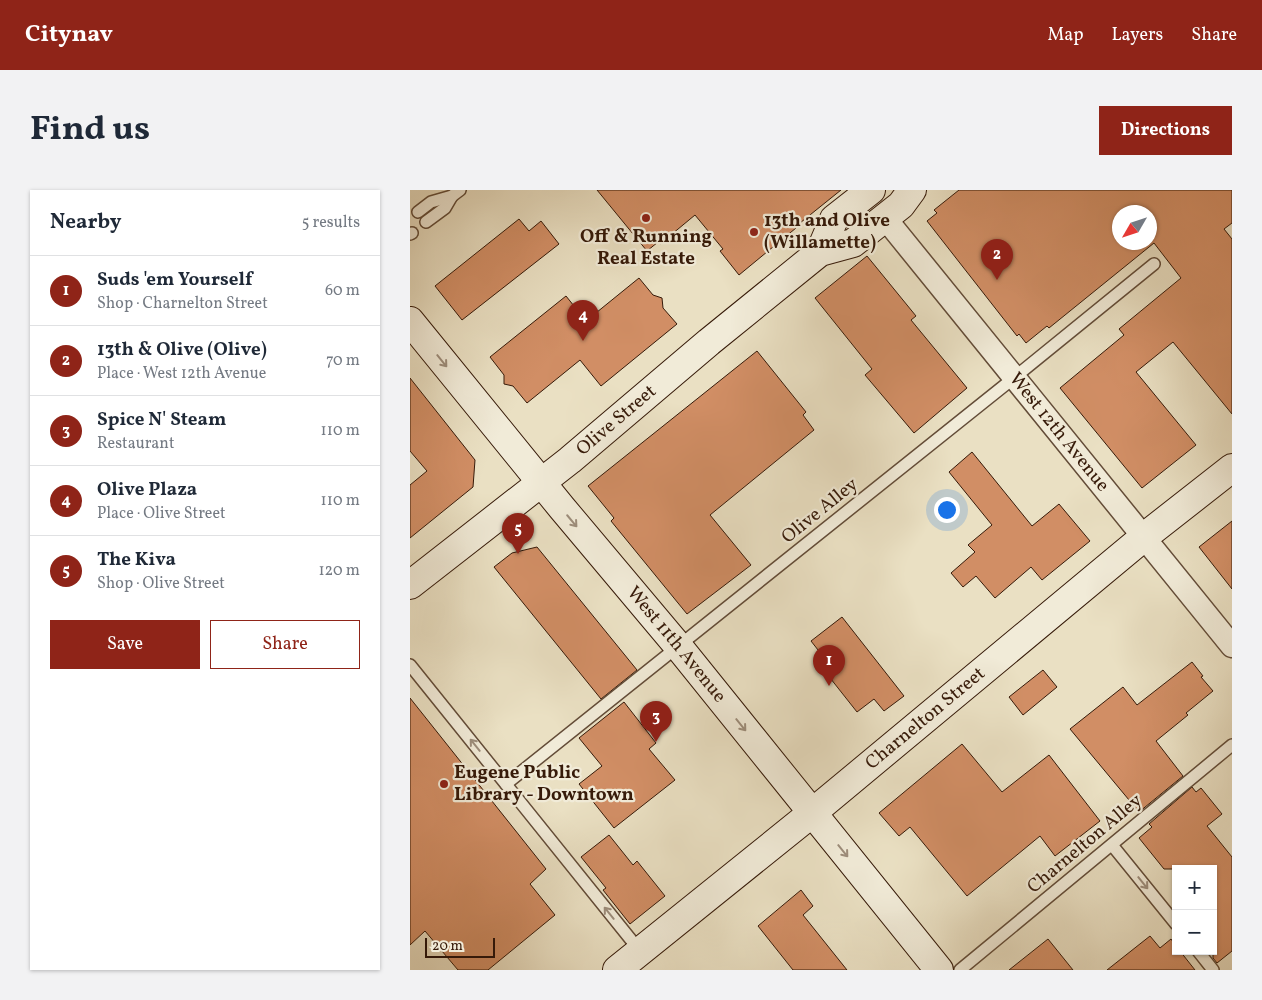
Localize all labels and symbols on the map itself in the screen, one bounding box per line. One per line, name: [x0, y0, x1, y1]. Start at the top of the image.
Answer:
north arrow: [1112, 205, 1157, 250]
place label: 13th and Olive (Willamette): [764, 208, 890, 256]
marker: Off & Running Real Estate: [640, 212, 652, 224]
place label: Off & Running Real Estate: [580, 224, 712, 272]
marker: 13th and Olive (Willamette): [748, 226, 760, 238]
pin: 2: [981, 239, 1013, 280]
pin: 4: [567, 300, 599, 341]
one-way arrow: [437, 354, 448, 367]
street label: West 12th Avenue: [1003, 367, 1115, 498]
street label: Olive Street: [571, 379, 662, 462]
street label: Olive Alley: [776, 472, 864, 550]
your location: [934, 497, 960, 523]
pin: 5: [502, 513, 534, 554]
one-way arrow: [567, 514, 578, 527]
street label: West 11th Avenue: [620, 581, 732, 708]
pin: 1: [813, 645, 845, 686]
street label: Charnelton Street: [860, 661, 991, 776]
pin: 3: [640, 701, 672, 742]
one-way arrow: [736, 718, 747, 731]
one-way arrow: [469, 739, 480, 752]
place label: Eugene Public Library - Downtown: [454, 760, 634, 808]
marker: Eugene Public Library - Downtown: [438, 778, 450, 790]
street label: Charnelton Alley: [1022, 788, 1148, 900]
one-way arrow: [837, 844, 848, 857]
one-way arrow: [1137, 876, 1148, 889]
one-way arrow: [604, 907, 615, 920]
scale bar: [425, 935, 495, 958]

